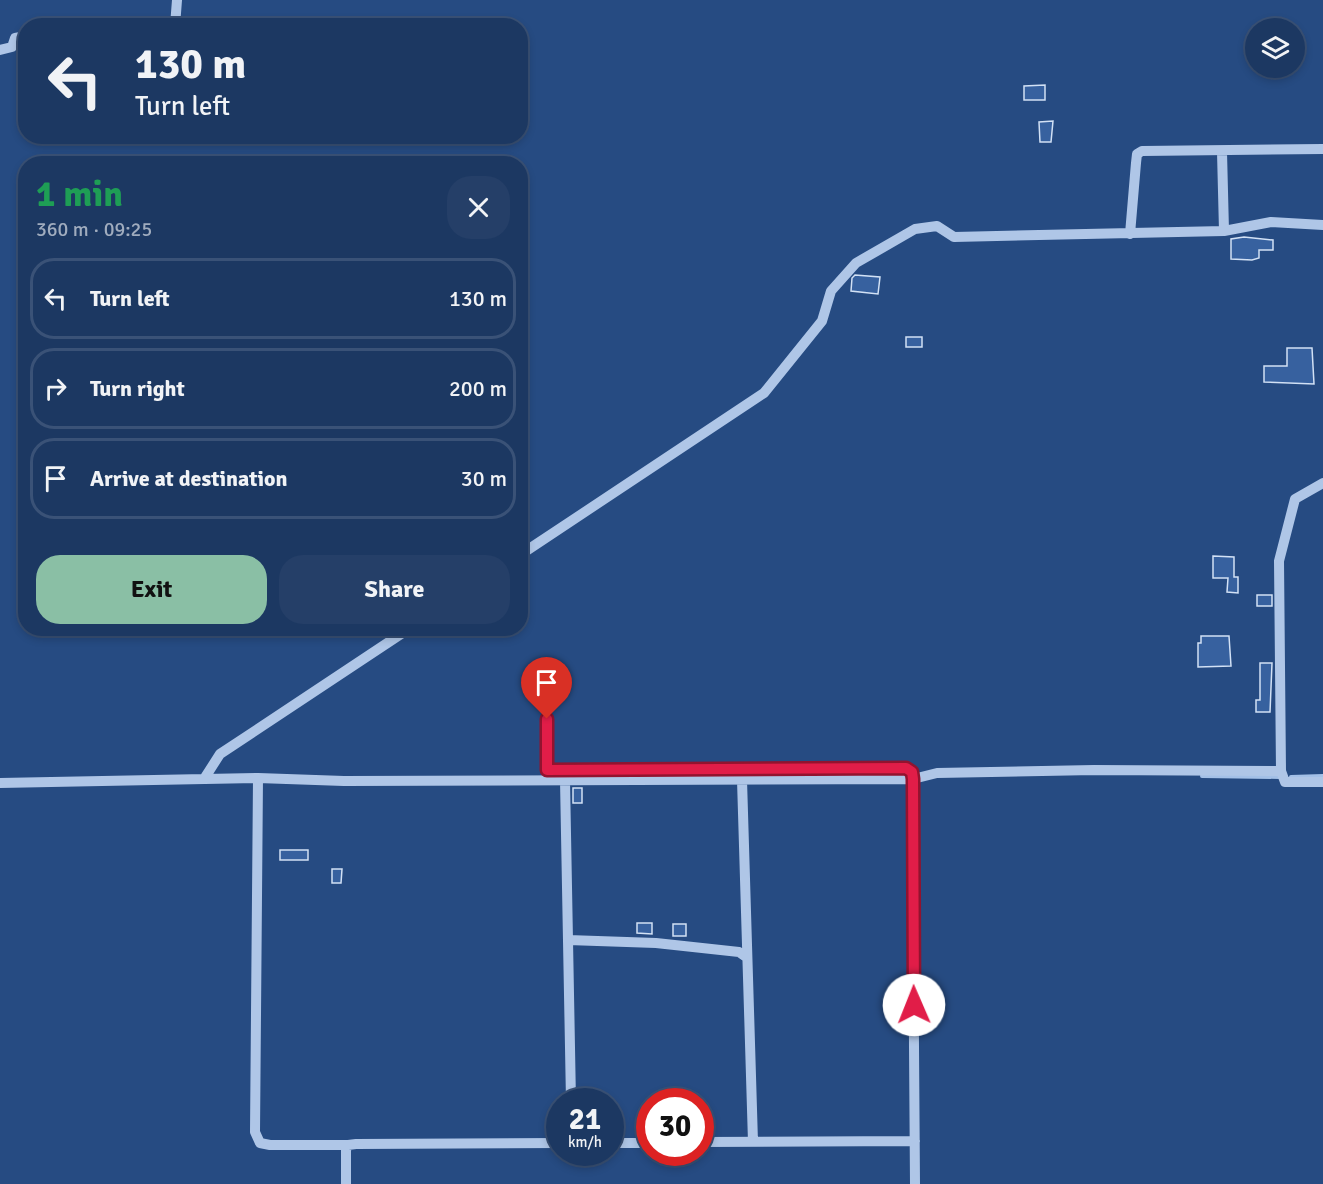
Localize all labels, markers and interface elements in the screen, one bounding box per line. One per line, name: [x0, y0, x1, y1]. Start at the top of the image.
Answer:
map controls: [1245, 18, 1305, 78]
button: layers: [1245, 18, 1305, 78]
text: 130 m: [135, 39, 246, 90]
icon: left: [36, 42, 114, 120]
text: Turn left: [135, 90, 230, 123]
text: 1 min: [36, 172, 123, 217]
button: close: [447, 176, 510, 239]
text: 360 m · 09:25: [36, 217, 152, 242]
icon: left: [39, 282, 72, 315]
text: Turn left: [90, 285, 170, 312]
text: 130 m: [449, 285, 507, 312]
icon: right: [39, 372, 72, 405]
text: Turn right: [90, 375, 185, 402]
text: 200 m: [449, 375, 507, 402]
icon: arrive: [39, 462, 72, 495]
text: Arrive at destination: [90, 465, 287, 492]
text: 30 m: [461, 465, 507, 492]
button: Exit: [36, 555, 267, 624]
button: Share: [279, 555, 510, 624]
pin: [521, 657, 572, 719]
icon: arrive: [530, 666, 563, 699]
position arrow: [882, 973, 946, 1037]
speed limit sign: 30: [636, 1088, 714, 1166]
text: 21: [569, 1101, 601, 1138]
text: km/h: [568, 1133, 602, 1151]

